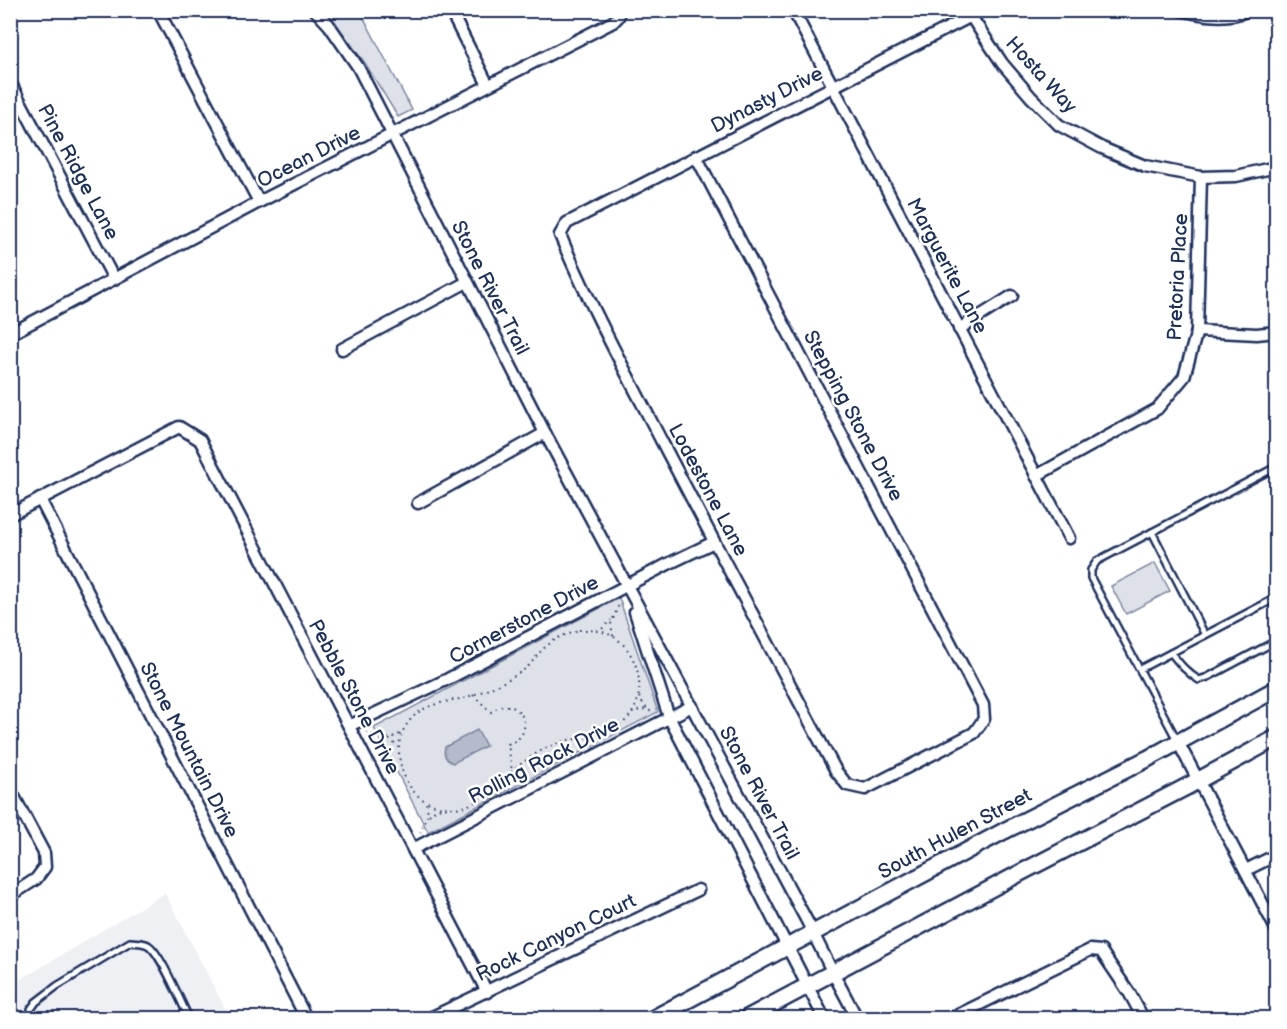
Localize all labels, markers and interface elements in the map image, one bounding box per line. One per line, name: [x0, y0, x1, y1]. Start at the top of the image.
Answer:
street label: Hosta Way: [1000, 32, 1082, 118]
street label: Dynasty Drive: [707, 61, 827, 138]
street label: Pine Ridge Lane: [32, 100, 124, 244]
street label: Ocean Drive: [253, 121, 365, 193]
street label: Marguerite Lane: [901, 194, 993, 338]
street label: Pretoria Place: [1163, 213, 1193, 341]
street label: Stone River Trail: [446, 217, 534, 359]
street label: Stepping Stone Drive: [798, 327, 908, 506]
street label: Lodestone Lane: [663, 420, 753, 560]
street label: Cornerstone Drive: [445, 570, 603, 669]
street label: Pebble Stone Drive: [303, 615, 405, 779]
street label: Stone Mountain Drive: [134, 658, 244, 842]
street label: Rolling Rock Drive: [465, 713, 623, 809]
street label: Stone River Trail: [714, 722, 804, 864]
street label: South Hulen Street: [874, 783, 1036, 885]
street label: Rock Canyon Court: [472, 889, 640, 987]

